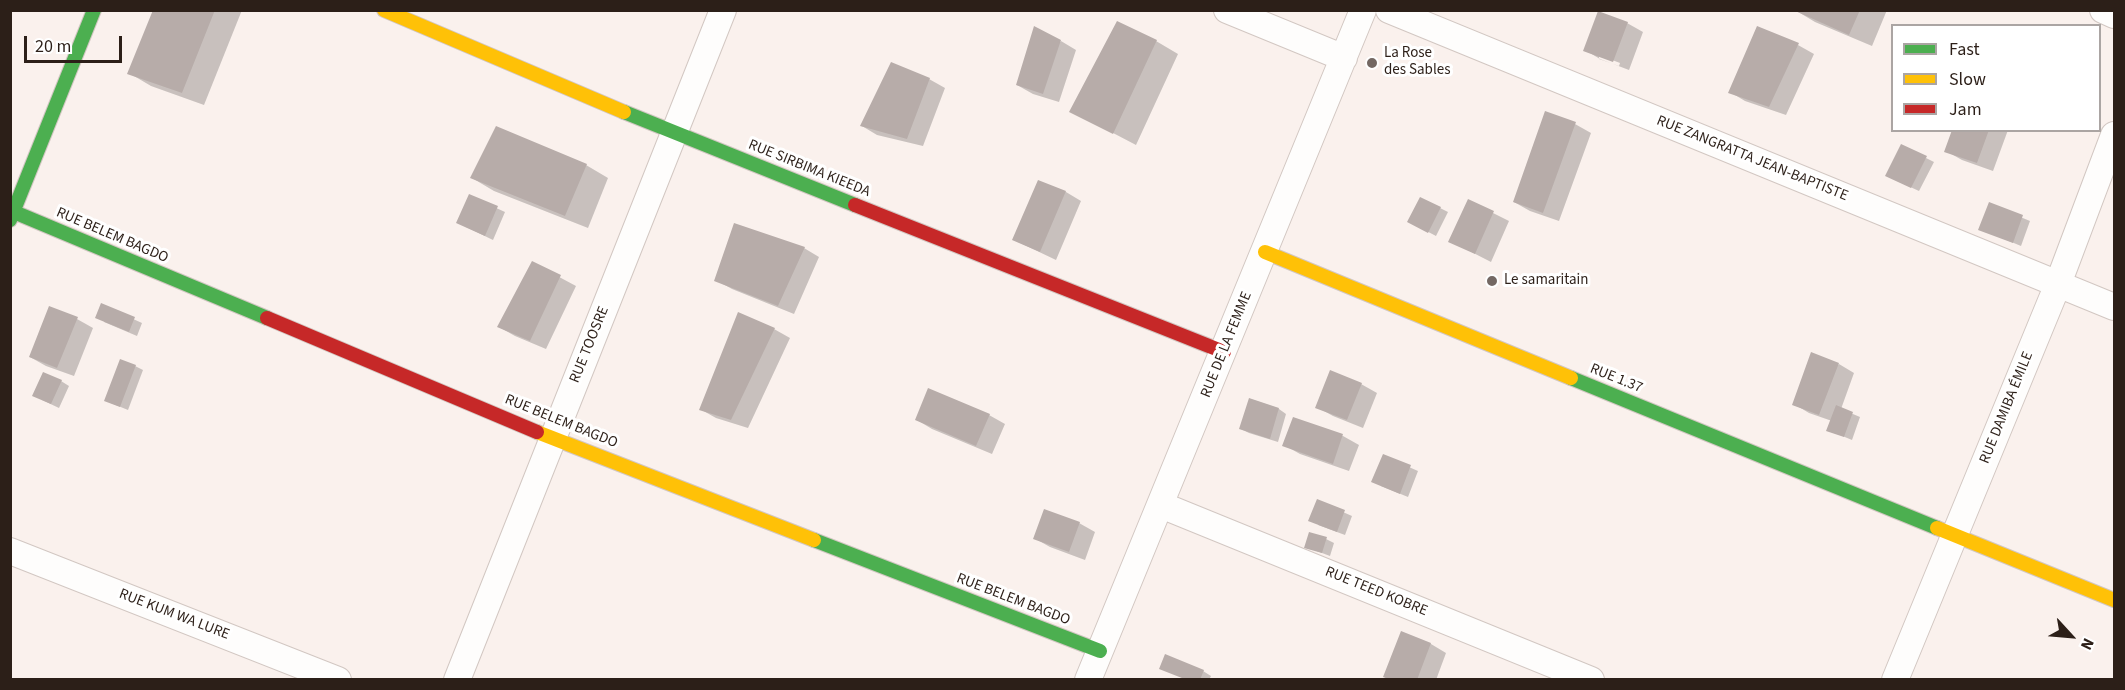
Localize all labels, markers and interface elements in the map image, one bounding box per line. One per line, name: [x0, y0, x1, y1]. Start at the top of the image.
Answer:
scale bar: [27, 24, 124, 62]
legend: [1891, 24, 2101, 132]
text: 20 m: [35, 34, 71, 59]
text: Fast: [1949, 37, 1980, 62]
place label: La Rose des Sables: [1384, 45, 1450, 80]
marker: La Rose des Sables: [1365, 56, 1379, 70]
text: Slow: [1949, 67, 1986, 92]
text: Jam: [1949, 97, 1982, 122]
street label: RUE ZANGRATTA JEAN-BAPTISTE: [1654, 112, 1850, 206]
street label: RUE SIRBIMA KIEEDA: [745, 136, 873, 202]
street label: RUE BELEM BAGDO: [53, 204, 171, 268]
place label: Le samaritain: [1504, 272, 1588, 290]
marker: Le samaritain: [1485, 274, 1499, 288]
street label: RUE DE LA FEMME: [1198, 289, 1256, 401]
street label: RUE TOOSRE: [566, 304, 614, 386]
street label: RUE DAMIBA ÉMILE: [1976, 349, 2038, 467]
street label: RUE 1.37: [1587, 360, 1645, 398]
street label: RUE BELEM BAGDO: [502, 391, 620, 453]
street label: RUE TEED KOBRE: [1322, 563, 1430, 621]
street label: RUE BELEM BAGDO: [954, 570, 1072, 630]
street label: RUE KUM WA LURE: [116, 586, 232, 644]
north arrow: [2041, 606, 2101, 666]
text: N: [2075, 634, 2099, 653]

